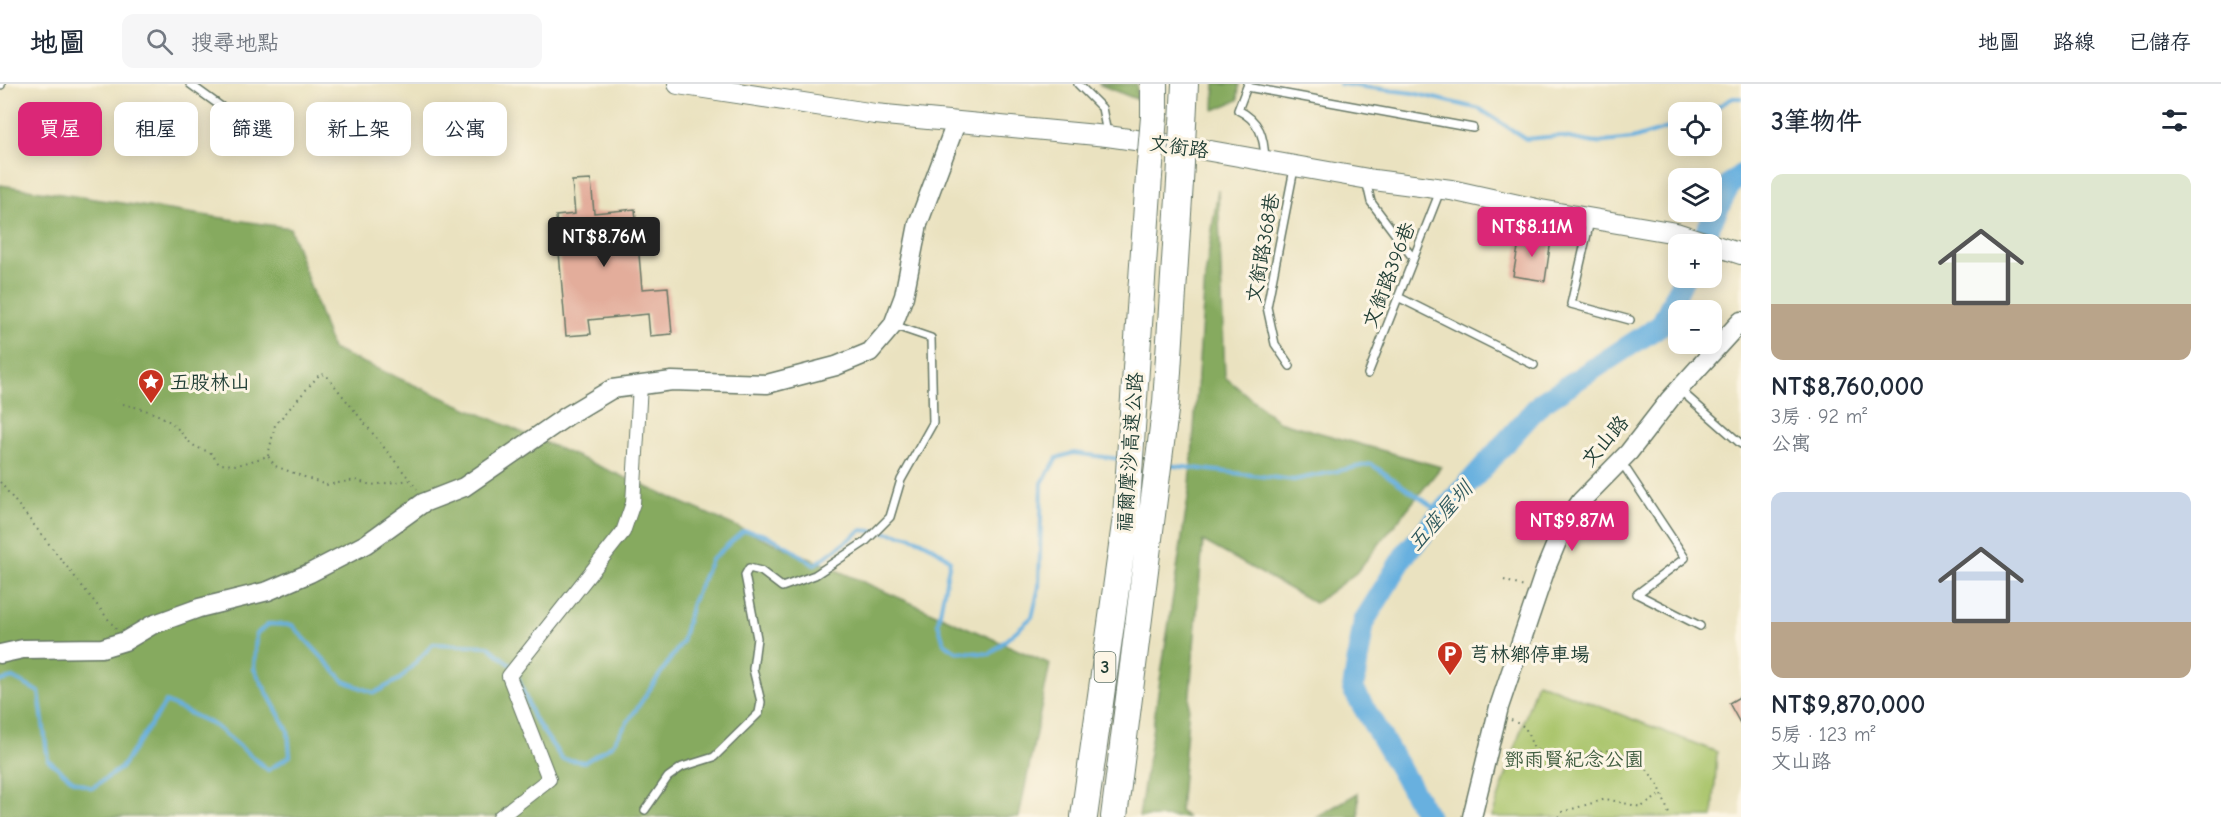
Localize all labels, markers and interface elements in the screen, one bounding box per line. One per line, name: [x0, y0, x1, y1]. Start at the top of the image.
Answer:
search box: [122, 14, 542, 68]
icon: search: [143, 25, 176, 58]
text: 地圖: [30, 27, 86, 59]
text: 搜尋地點: [191, 30, 279, 56]
text: 地圖: [1978, 30, 2020, 54]
text: 路線: [2053, 30, 2095, 54]
text: 已儲存: [2128, 30, 2191, 54]
chip: 買屋: [18, 102, 102, 156]
chip: 租屋: [114, 102, 198, 156]
chip: 篩選: [210, 102, 294, 156]
chip: 新上架: [306, 102, 411, 156]
chip: 公寓: [423, 102, 507, 156]
map controls: [1668, 102, 1722, 354]
button: locate: [1668, 102, 1722, 156]
icon: filters: [2158, 104, 2191, 137]
text: 3筆物件: [1771, 107, 1862, 137]
street label: 文銜路: [1148, 131, 1211, 163]
button: layers: [1668, 168, 1722, 222]
street label: 文銜路368巷: [1242, 190, 1284, 305]
pin: NT$8.11M: [1470, 207, 1594, 258]
icon: home: [1927, 213, 2035, 321]
text: NT$8.11M: [1491, 215, 1573, 238]
pin: NT$8.76M: [542, 217, 666, 268]
street label: 文銜路396巷: [1358, 218, 1420, 331]
text: NT$8.76M: [562, 225, 646, 248]
button: +: [1668, 234, 1722, 288]
button: −: [1668, 300, 1722, 354]
place icon: 五股林山: [136, 367, 166, 405]
street label: 福爾摩沙高速公路: [1113, 370, 1147, 533]
place label: 五股林山: [170, 371, 250, 394]
text: NT$8,760,000: [1771, 372, 1924, 402]
text: 3房 · 92 m²: [1771, 405, 1867, 428]
street label: 文山路: [1577, 410, 1634, 471]
text: 公寓: [1771, 432, 1811, 455]
water label: 五座屋圳: [1403, 475, 1478, 555]
pin: NT$9.87M: [1510, 501, 1634, 552]
text: NT$9.87M: [1530, 509, 1615, 532]
icon: home: [1927, 531, 2035, 639]
parking icon: 芎林鄉停車場: [1435, 639, 1465, 677]
place label: 芎林鄉停車場: [1470, 643, 1590, 666]
road number: 3: [1094, 652, 1116, 682]
text: NT$9,870,000: [1771, 690, 1925, 720]
text: 5房 · 123 m²: [1771, 723, 1875, 746]
park label: 鄧雨賢紀念公園: [1504, 748, 1644, 771]
text: 文山路: [1771, 750, 1831, 773]

